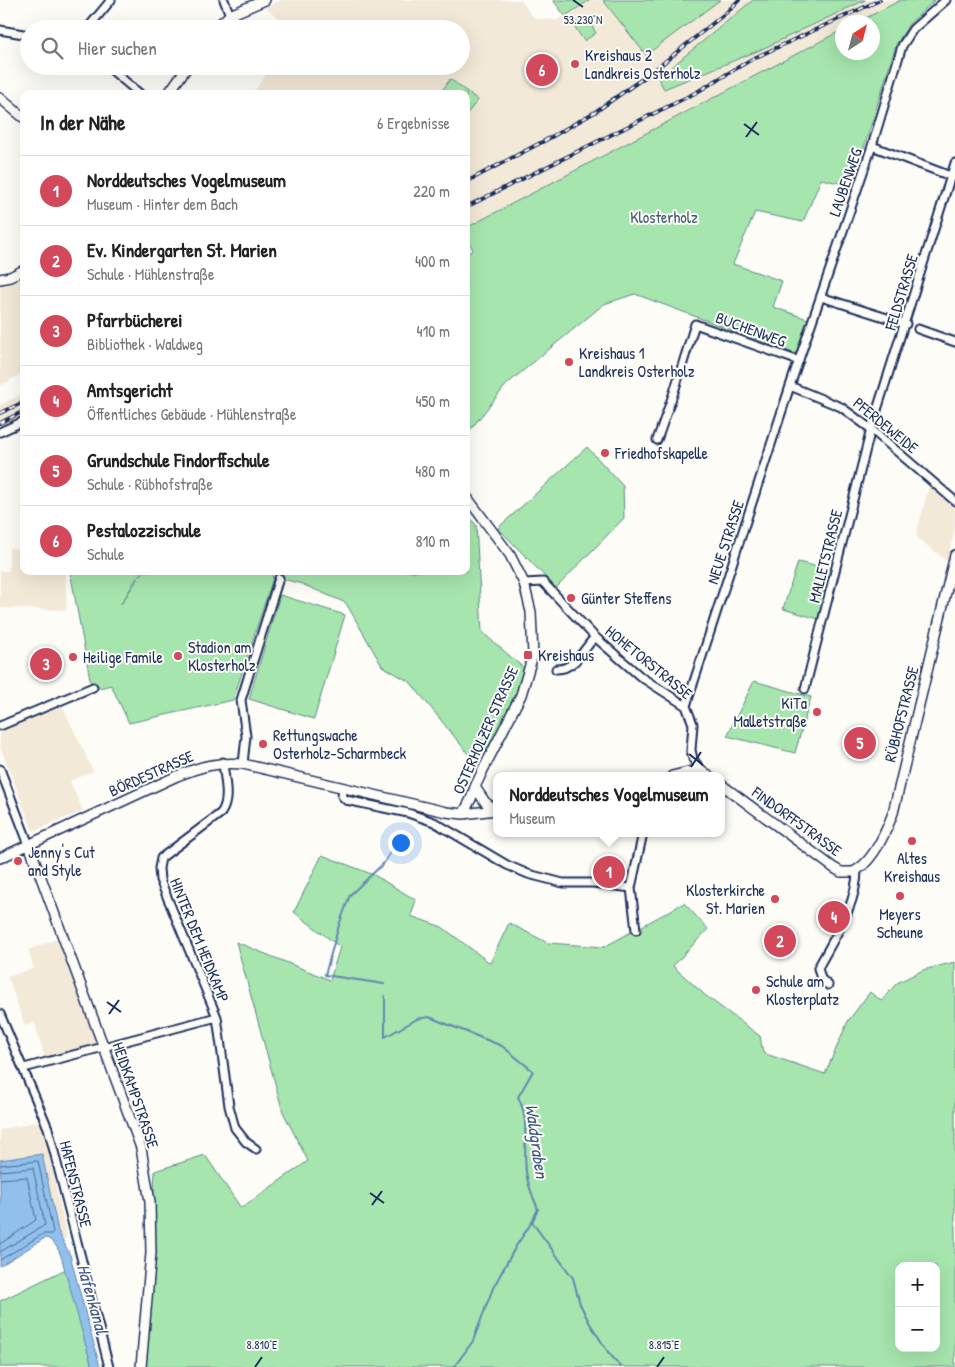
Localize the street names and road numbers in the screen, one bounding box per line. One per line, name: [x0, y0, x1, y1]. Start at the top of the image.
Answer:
street label: LAUBENWEG: [823, 145, 867, 219]
street label: FELDSTRASSE: [879, 251, 923, 334]
street label: BUCHENWEG: [713, 306, 790, 352]
street label: PFERDEWEIDE: [849, 392, 923, 458]
street label: NEUE STRASSE: [701, 497, 749, 587]
street label: MALLETSTRASSE: [803, 507, 847, 605]
street label: HOHETORSTRASSE: [601, 620, 697, 704]
street label: OSTERHOLZER STRASSE: [447, 662, 523, 798]
street label: RÜBHOFSTRASSE: [878, 664, 924, 764]
street label: BÖRDESTRASSE: [105, 745, 197, 801]
street label: FINDORFFSTRASSE: [747, 780, 846, 861]
street label: HINTER DEM HEIDKAMP: [165, 874, 235, 1006]
street label: HEIDKAMPSTRASSE: [108, 1039, 164, 1151]
street label: HAFENSTRASSE: [55, 1138, 97, 1230]

